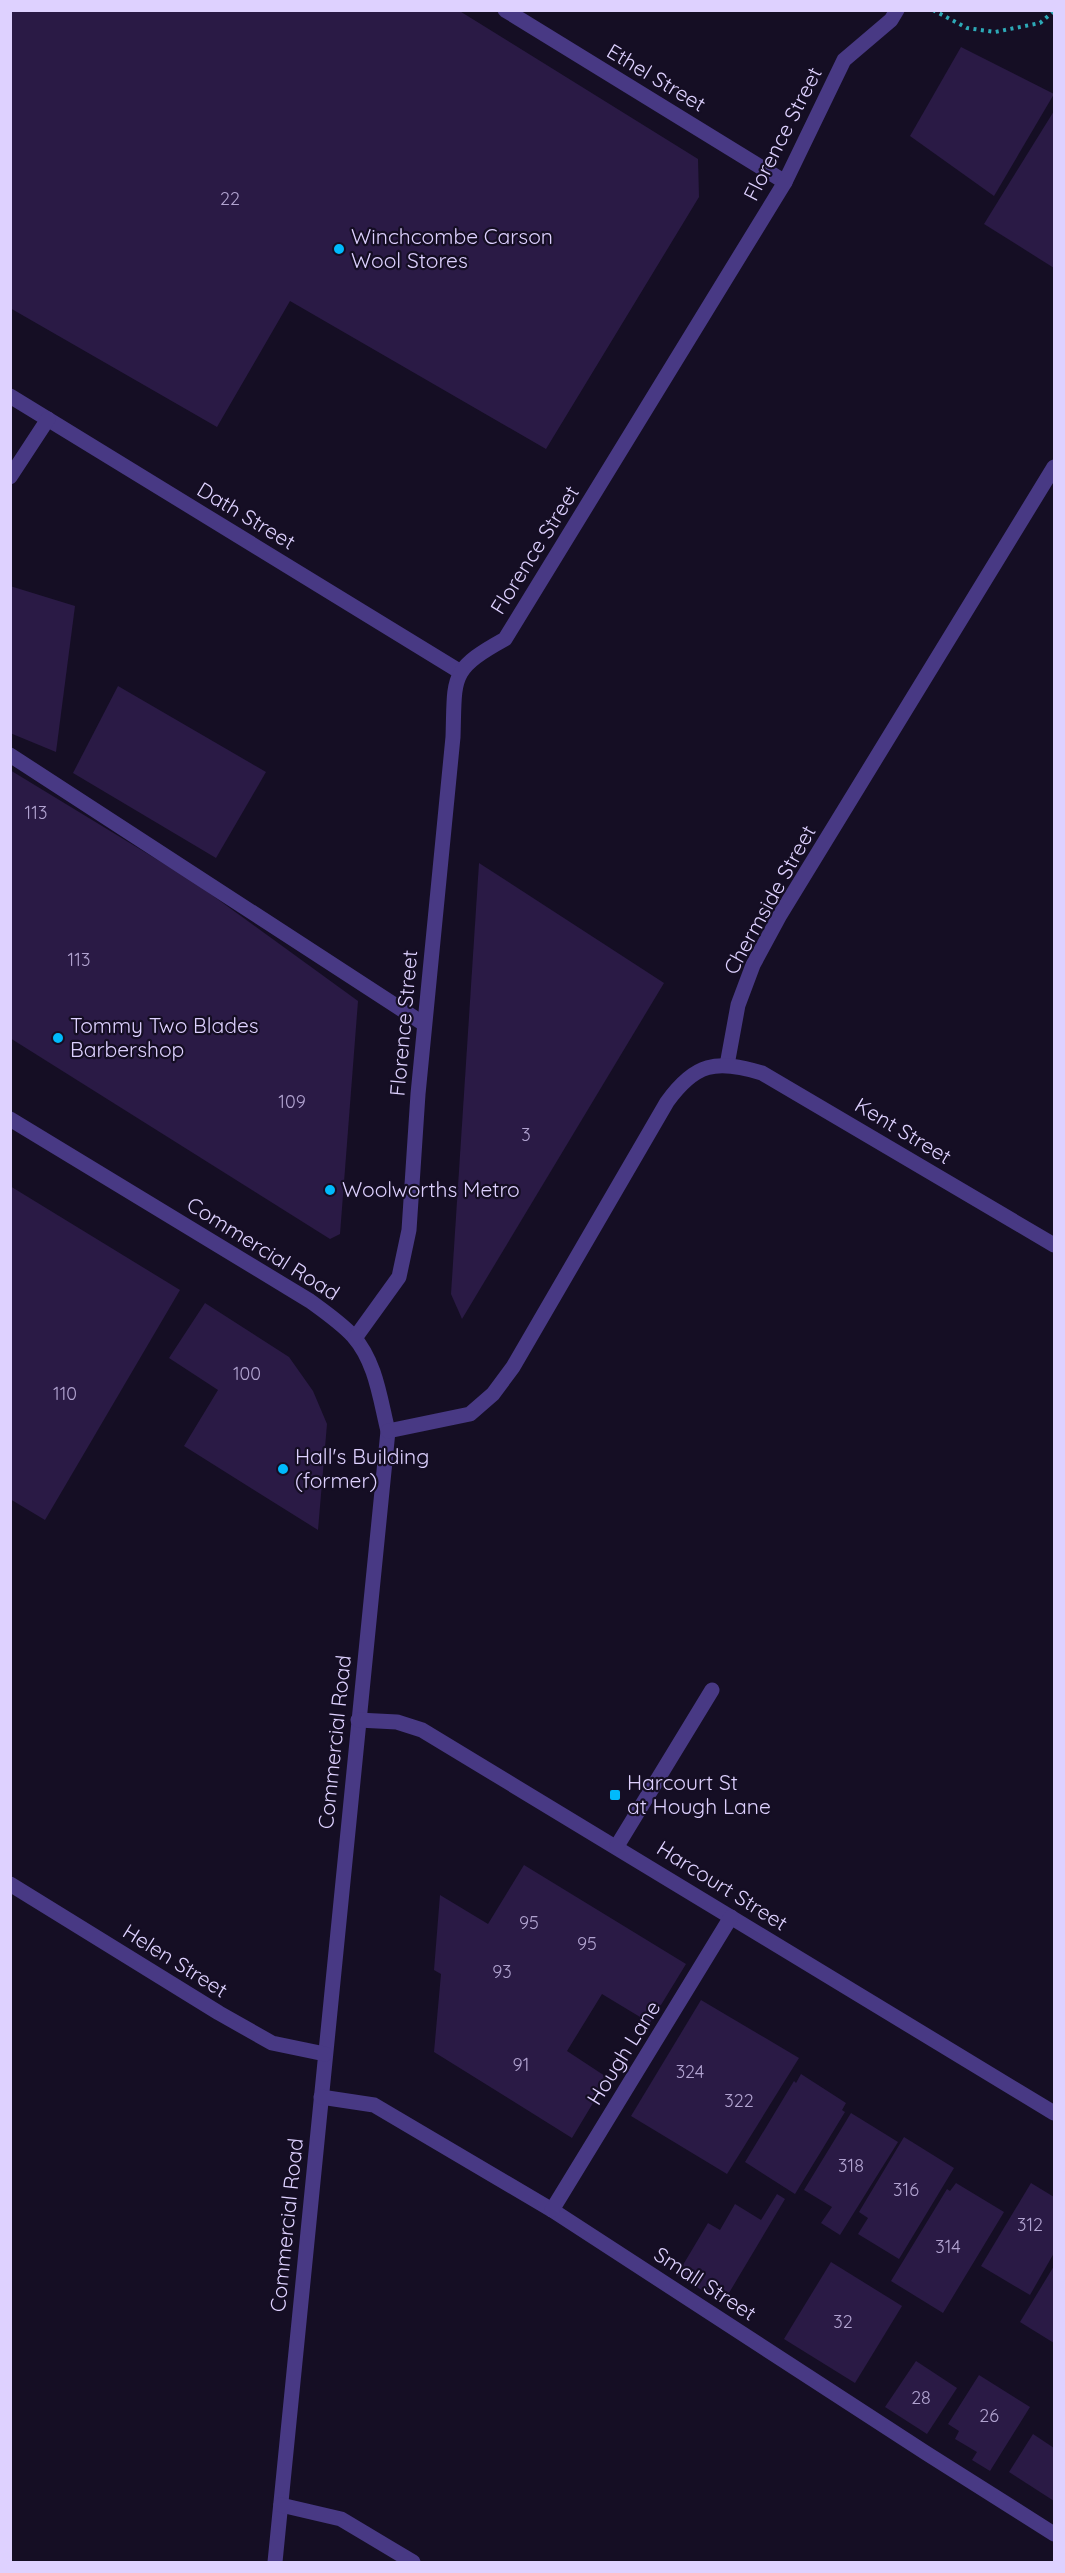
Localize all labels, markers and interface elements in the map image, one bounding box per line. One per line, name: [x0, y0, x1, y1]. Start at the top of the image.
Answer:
street label: Ethel Street: [602, 37, 711, 117]
street label: Florence Street: [737, 62, 827, 205]
house number: 22: [220, 187, 240, 210]
place label: Winchcombe Carson Wool Stores: [351, 223, 553, 273]
marker: Winchcombe Carson Wool Stores: [332, 242, 346, 256]
street label: Dath Street: [193, 476, 300, 555]
street label: Florence Street: [484, 480, 584, 619]
house number: 113: [25, 801, 47, 824]
street label: Chermside Street: [717, 820, 821, 979]
house number: 113: [68, 948, 90, 971]
street label: Florence Street: [384, 949, 422, 1097]
place label: Tommy Two Blades Barbershop: [70, 1012, 259, 1062]
marker: Tommy Two Blades Barbershop: [51, 1031, 65, 1045]
house number: 109: [278, 1090, 306, 1113]
street label: Kent Street: [851, 1091, 956, 1169]
house number: 3: [521, 1123, 531, 1146]
place label: Woolworths Metro: [342, 1176, 520, 1202]
marker: Woolworths Metro: [323, 1183, 337, 1197]
street label: Commercial Road: [182, 1191, 345, 1306]
house number: 100: [233, 1362, 261, 1385]
house number: 110: [53, 1382, 77, 1405]
place label: Hall's Building (former): [295, 1443, 429, 1493]
marker: Hall's Building (former): [276, 1462, 290, 1476]
street label: Commercial Road: [312, 1654, 356, 1830]
place label: Harcourt St at Hough Lane: [627, 1769, 771, 1819]
marker: Harcourt St at Hough Lane: [608, 1788, 622, 1802]
street label: Harcourt Street: [652, 1835, 793, 1936]
house number: 95: [519, 1911, 539, 1934]
street label: Helen Street: [118, 1918, 233, 2003]
house number: 95: [577, 1932, 597, 1955]
house number: 93: [492, 1960, 512, 1983]
street label: Hough Lane: [581, 1995, 665, 2109]
house number: 91: [513, 2053, 529, 2076]
house number: 324: [676, 2060, 704, 2083]
house number: 322: [724, 2089, 754, 2112]
street label: Commercial Road: [264, 2137, 308, 2313]
house number: 318: [838, 2154, 864, 2177]
house number: 316: [893, 2178, 919, 2201]
house number: 312: [1017, 2213, 1043, 2236]
house number: 314: [935, 2235, 961, 2258]
street label: Small Street: [650, 2241, 761, 2326]
house number: 32: [833, 2310, 853, 2333]
house number: 28: [911, 2386, 931, 2409]
house number: 26: [979, 2404, 999, 2427]

